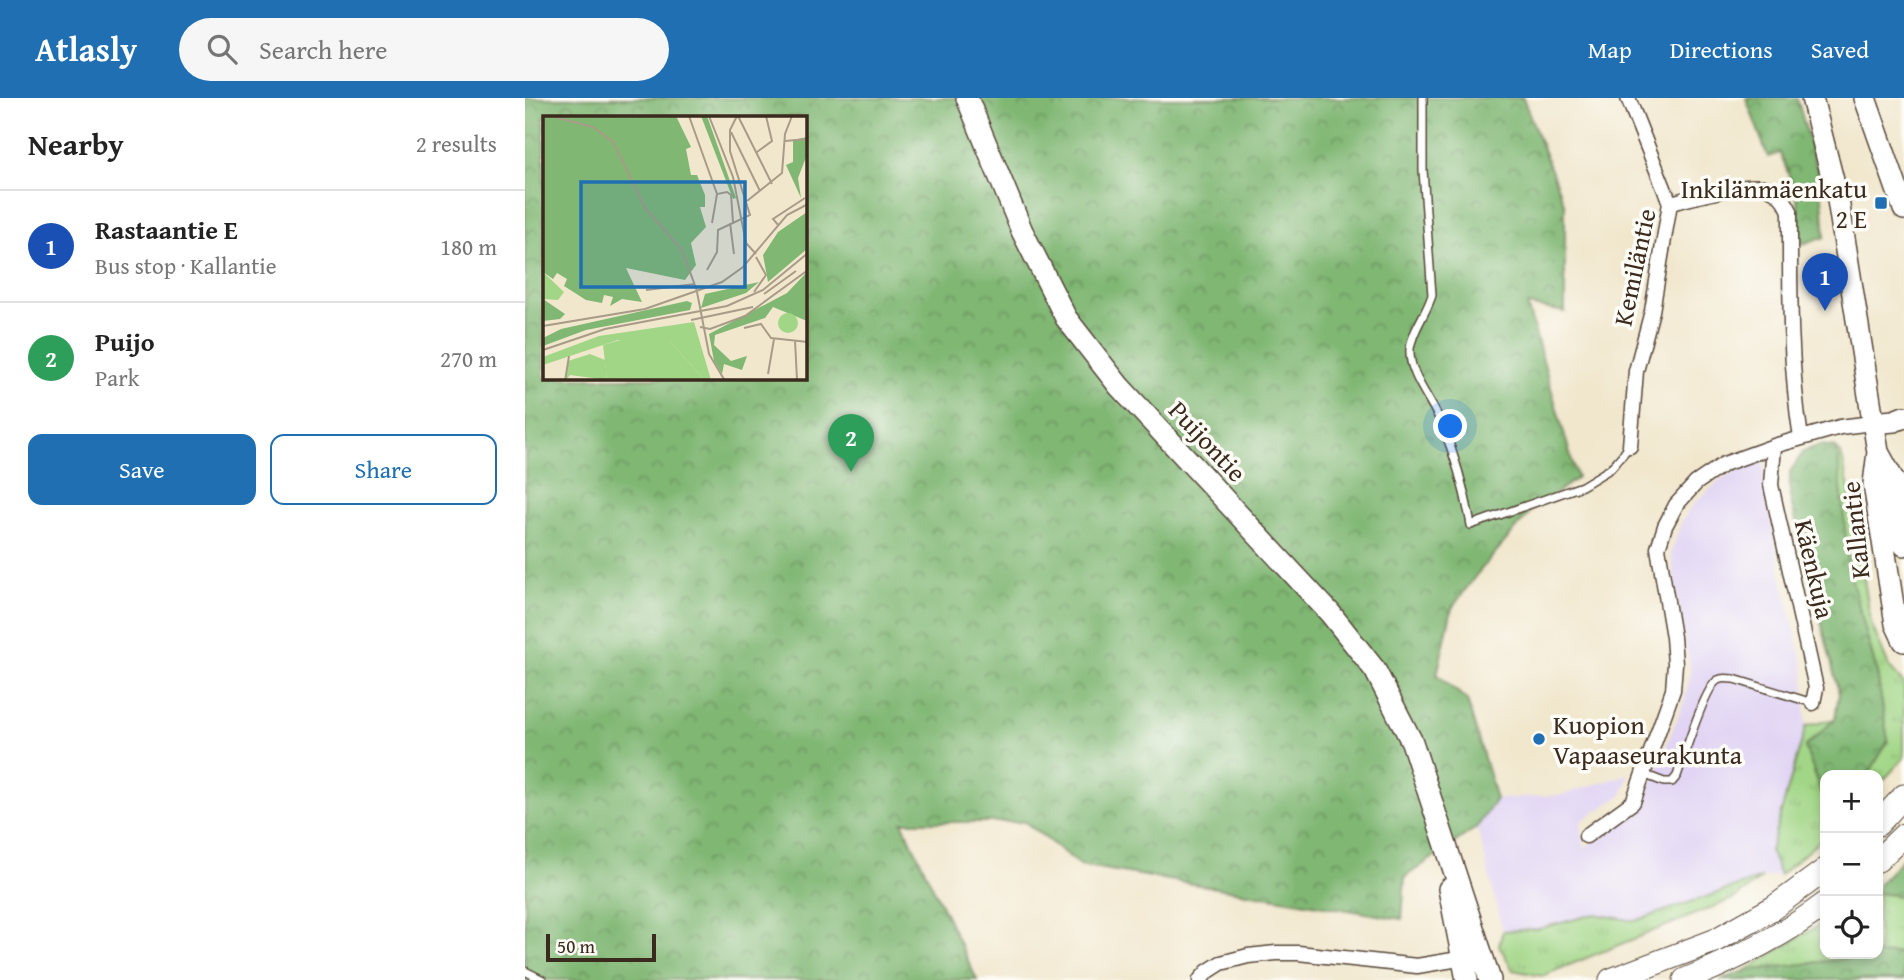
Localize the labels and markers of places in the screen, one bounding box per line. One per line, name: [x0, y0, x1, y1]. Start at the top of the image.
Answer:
place label: Inkilänmäenkatu 2 E: [1681, 169, 1867, 238]
marker: Inkilänmäenkatu 2 E: [1873, 195, 1889, 211]
pin: 1: [1802, 253, 1848, 311]
pin: 2: [828, 414, 874, 472]
place label: Kuopion Vapaaseurakunta: [1553, 705, 1743, 774]
marker: Kuopion Vapaaseurakunta: [1531, 731, 1547, 747]

